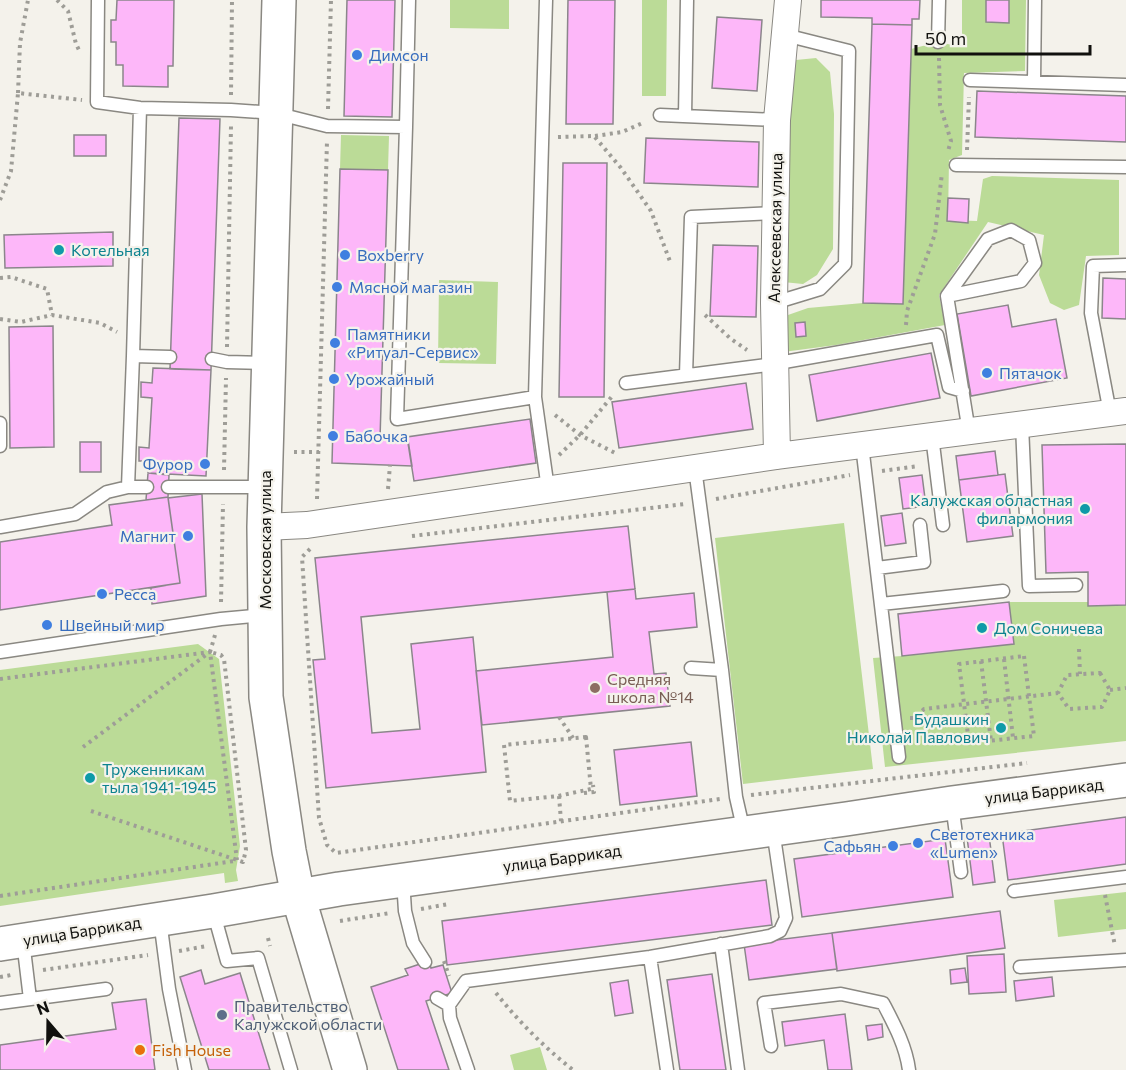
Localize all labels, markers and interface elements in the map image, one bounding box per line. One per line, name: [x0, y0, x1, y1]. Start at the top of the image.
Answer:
scale bar: [916, 18, 1090, 56]
text: 50 m: [925, 27, 966, 49]
place label: Димсон: [369, 45, 429, 64]
marker: Димсон: [350, 48, 364, 62]
street label: Алексеевская улица: [764, 153, 785, 303]
place label: Котельная: [71, 240, 150, 259]
marker: Котельная: [52, 243, 66, 257]
place label: Boxberry: [357, 245, 424, 264]
marker: Boxberry: [338, 248, 352, 262]
place label: Мясной магазин: [349, 277, 473, 296]
marker: Мясной магазин: [330, 280, 344, 294]
place label: Памятники «Ритуал-Сервис»: [347, 324, 479, 361]
marker: Памятники «Ритуал-Сервис»: [328, 336, 342, 350]
place label: Пятачок: [999, 363, 1062, 382]
marker: Пятачок: [980, 366, 994, 380]
place label: Урожайный: [346, 369, 434, 388]
marker: Урожайный: [327, 372, 341, 386]
place label: Бабочка: [345, 426, 408, 445]
marker: Бабочка: [326, 429, 340, 443]
place label: Фурор: [143, 454, 193, 473]
marker: Фурор: [198, 457, 212, 471]
street label: Московская улица: [255, 471, 274, 610]
place label: Калужская областная филармония: [910, 490, 1073, 527]
marker: Калужская областная филармония: [1078, 502, 1092, 516]
place label: Магнит: [120, 526, 176, 545]
marker: Магнит: [181, 529, 195, 543]
place label: Ресса: [114, 584, 156, 603]
marker: Ресса: [95, 587, 109, 601]
place label: Швейный мир: [59, 615, 165, 634]
marker: Швейный мир: [40, 618, 54, 632]
place label: Дом Соничева: [994, 618, 1103, 637]
marker: Дом Соничева: [975, 621, 989, 635]
place label: Средняя школа №14: [607, 669, 694, 706]
marker: Средняя школа №14: [588, 681, 602, 695]
place label: Будашкин Николай Павлович: [847, 709, 989, 746]
marker: Будашкин Николай Павлович: [994, 721, 1008, 735]
place label: Труженникам тыла 1941-1945: [102, 759, 216, 796]
marker: Труженникам тыла 1941-1945: [83, 771, 97, 785]
street label: улица Баррикад: [984, 774, 1105, 807]
place label: Светотехника «Lumen»: [930, 824, 1034, 861]
place label: Сафьян: [823, 836, 881, 855]
marker: Светотехника «Lumen»: [911, 836, 925, 850]
marker: Сафьян: [886, 839, 900, 853]
street label: улица Баррикад: [502, 840, 623, 875]
street label: улица Баррикад: [22, 912, 143, 949]
north arrow: [18, 992, 78, 1052]
text: N: [34, 996, 52, 1018]
place label: Правительство Калужской области: [234, 996, 382, 1033]
marker: Правительство Калужской области: [215, 1008, 229, 1022]
place label: Fish House: [152, 1040, 231, 1059]
marker: Fish House: [133, 1043, 147, 1057]

